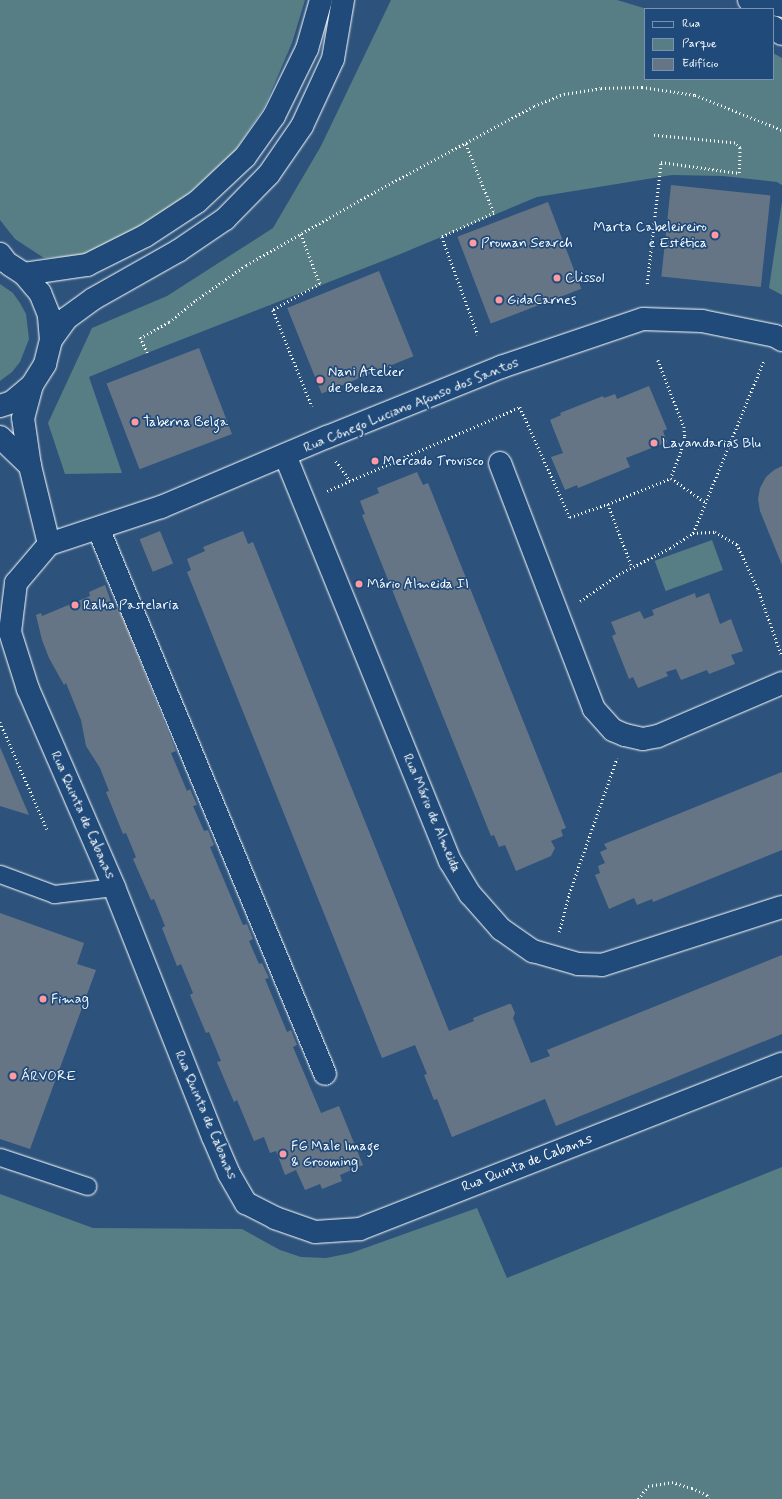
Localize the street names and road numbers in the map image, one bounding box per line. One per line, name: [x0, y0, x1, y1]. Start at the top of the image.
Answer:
street label: Rua Cónego Luciano Afonso dos Santos: [302, 354, 520, 456]
street label: Rua Quinta de Cabanas: [46, 745, 120, 885]
street label: Rua Mário de Almeida: [399, 751, 465, 875]
street label: Rua Quinta de Cabanas: [170, 1044, 242, 1186]
street label: Rua Quinta de Cabanas: [456, 1129, 598, 1197]

